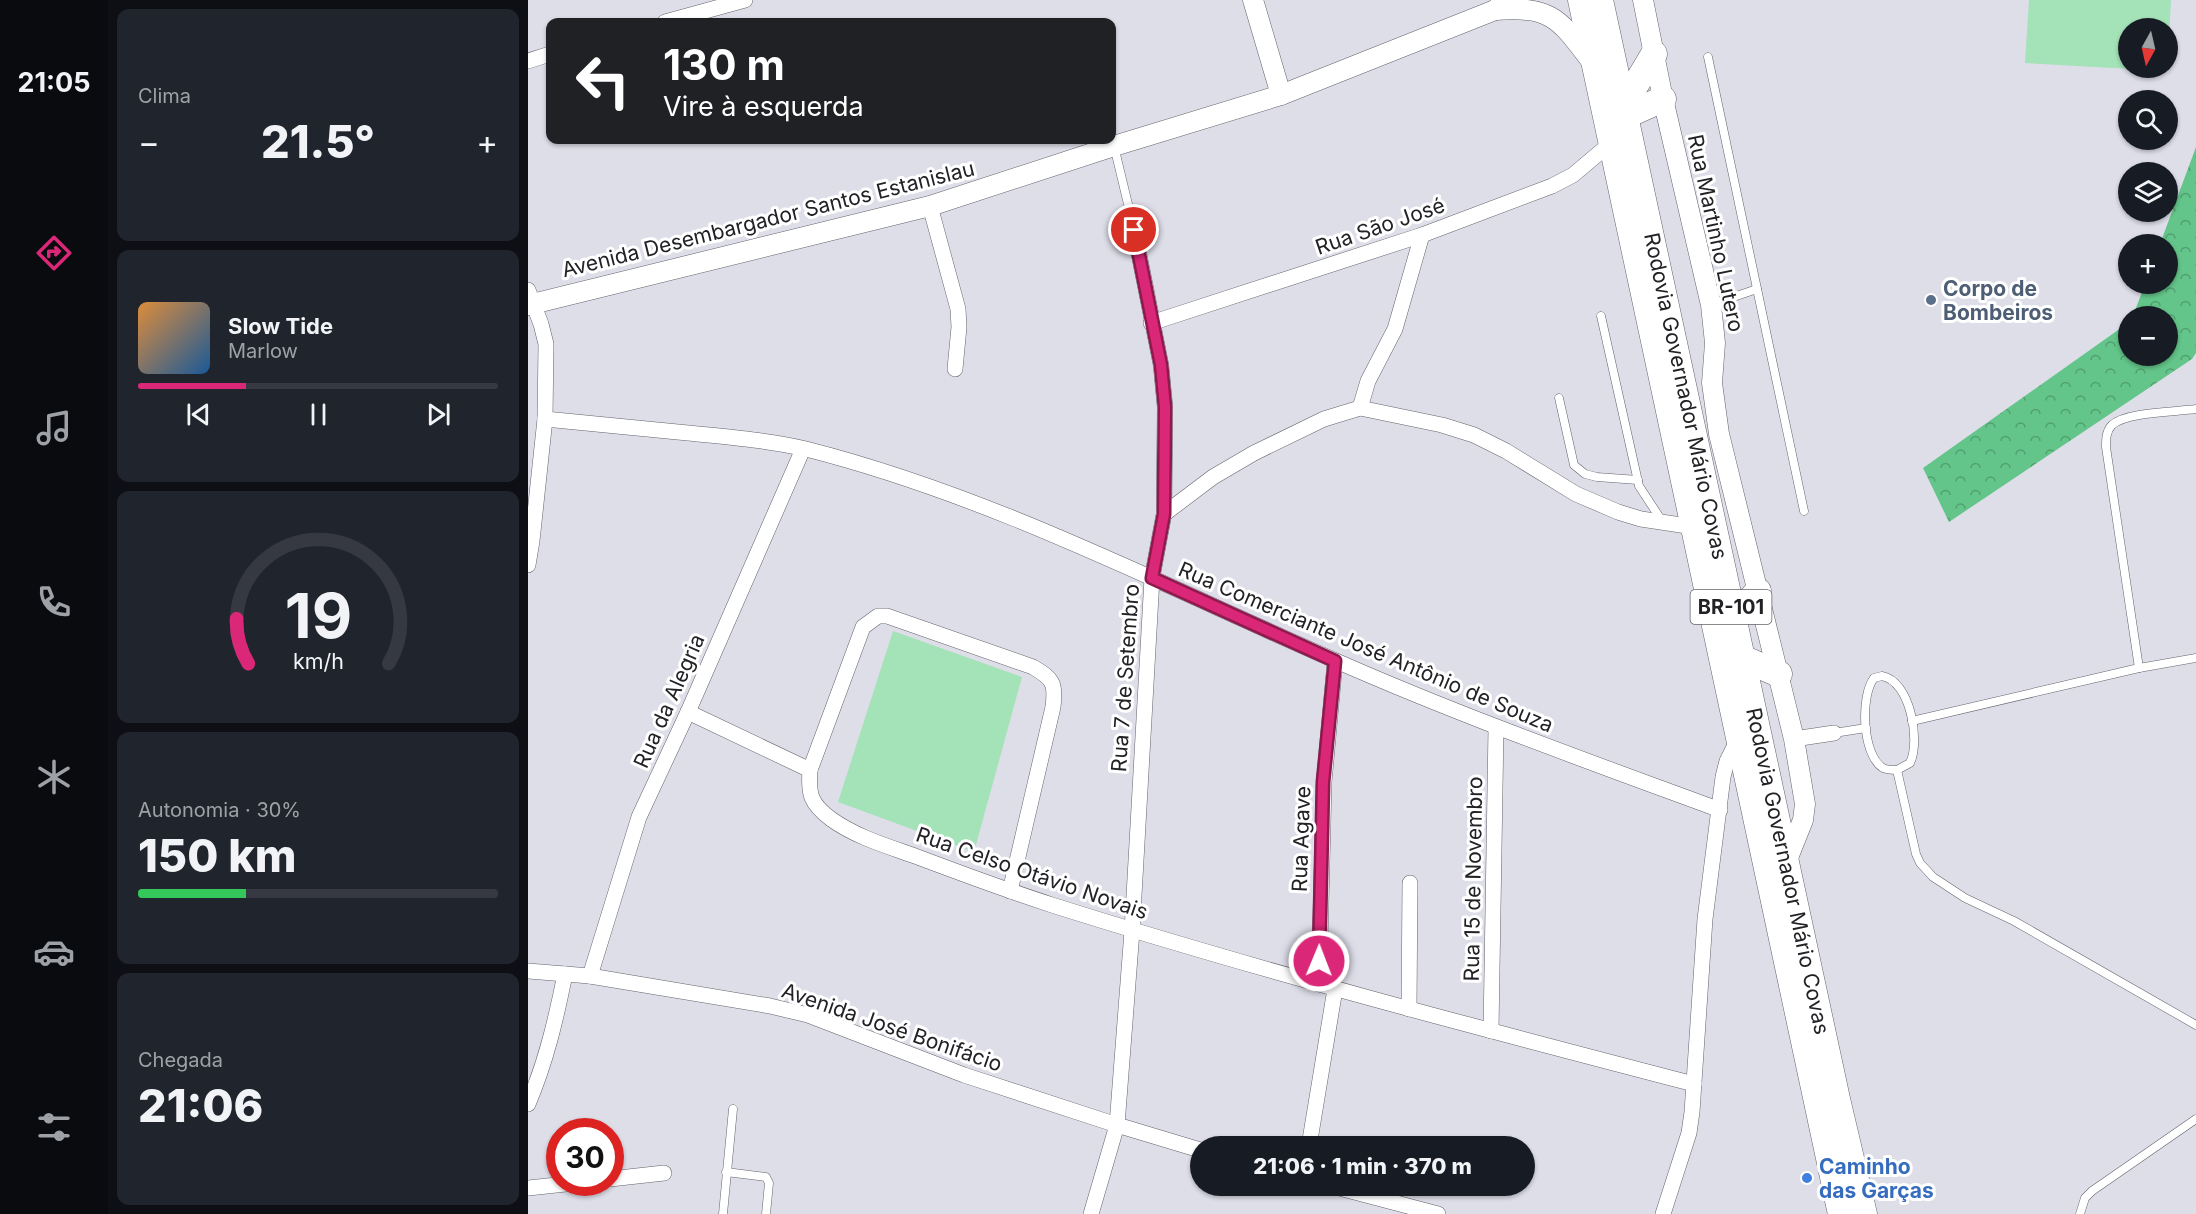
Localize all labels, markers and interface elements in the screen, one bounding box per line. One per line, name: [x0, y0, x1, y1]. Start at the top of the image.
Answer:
north arrow: [2118, 18, 2178, 78]
map controls: [2118, 18, 2178, 366]
text: 130 m: [663, 39, 785, 90]
icon: left: [564, 42, 642, 120]
text: 21:05: [17, 66, 91, 99]
text: Clima: [138, 84, 191, 108]
text: Vire à esquerda: [663, 90, 864, 123]
button: search: [2118, 90, 2178, 150]
text: 21.5°: [261, 114, 375, 169]
text: −: [138, 122, 160, 162]
text: +: [476, 122, 498, 162]
street label: Rua Martinho Lutero: [1683, 132, 1749, 334]
street label: Avenida Desembargador Santos Estanislau: [559, 156, 977, 282]
button: layers: [2118, 162, 2178, 222]
street label: Rua São José: [1312, 192, 1448, 260]
pin: [1108, 204, 1159, 255]
icon: arrive: [1117, 213, 1150, 246]
street label: Rodovia Governador Mário Covas: [1639, 230, 1733, 562]
icon: directions: [33, 232, 75, 274]
button: +: [2118, 234, 2178, 294]
place label: Corpo de Bombeiros: [1943, 276, 2053, 325]
marker: Corpo de Bombeiros: [1924, 293, 1938, 307]
button: −: [2118, 306, 2178, 366]
text: Slow Tide: [228, 313, 333, 339]
text: Marlow: [228, 339, 298, 363]
icon: previous: [182, 398, 215, 431]
icon: pause: [302, 398, 335, 431]
icon: next: [422, 398, 455, 431]
icon: music: [33, 407, 75, 449]
street label: Rua Comerciante José Antônio de Souza: [1175, 556, 1557, 738]
text: 19: [284, 578, 352, 653]
icon: phone: [33, 581, 75, 623]
street label: Rua 7 de Setembro: [1106, 583, 1144, 773]
road number: BR-101: [1690, 590, 1772, 624]
street label: Rua da Alegria: [628, 630, 710, 772]
text: km/h: [293, 648, 343, 674]
street label: Rodovia Governador Mário Covas: [1741, 705, 1835, 1037]
icon: climate: [33, 756, 75, 798]
street label: Rua 15 de Novembro: [1459, 776, 1487, 982]
street label: Rua Agave: [1287, 786, 1315, 892]
text: Autonomia · 30%: [138, 798, 301, 822]
street label: Rua Celso Otávio Novais: [913, 822, 1151, 924]
text: 150 km: [138, 828, 297, 883]
position arrow: [1287, 929, 1351, 993]
icon: car: [33, 931, 75, 973]
street label: Avenida José Bonifácio: [779, 978, 1005, 1076]
text: Chegada: [138, 1048, 223, 1072]
text: 21:06: [138, 1078, 263, 1133]
icon: filters: [33, 1106, 75, 1148]
speed limit sign: 30: [546, 1118, 624, 1196]
text: 21:06 · 1 min · 370 m: [1253, 1153, 1472, 1179]
place label: Caminho das Garças: [1819, 1154, 1934, 1203]
marker: Caminho das Garças: [1800, 1171, 1814, 1185]

